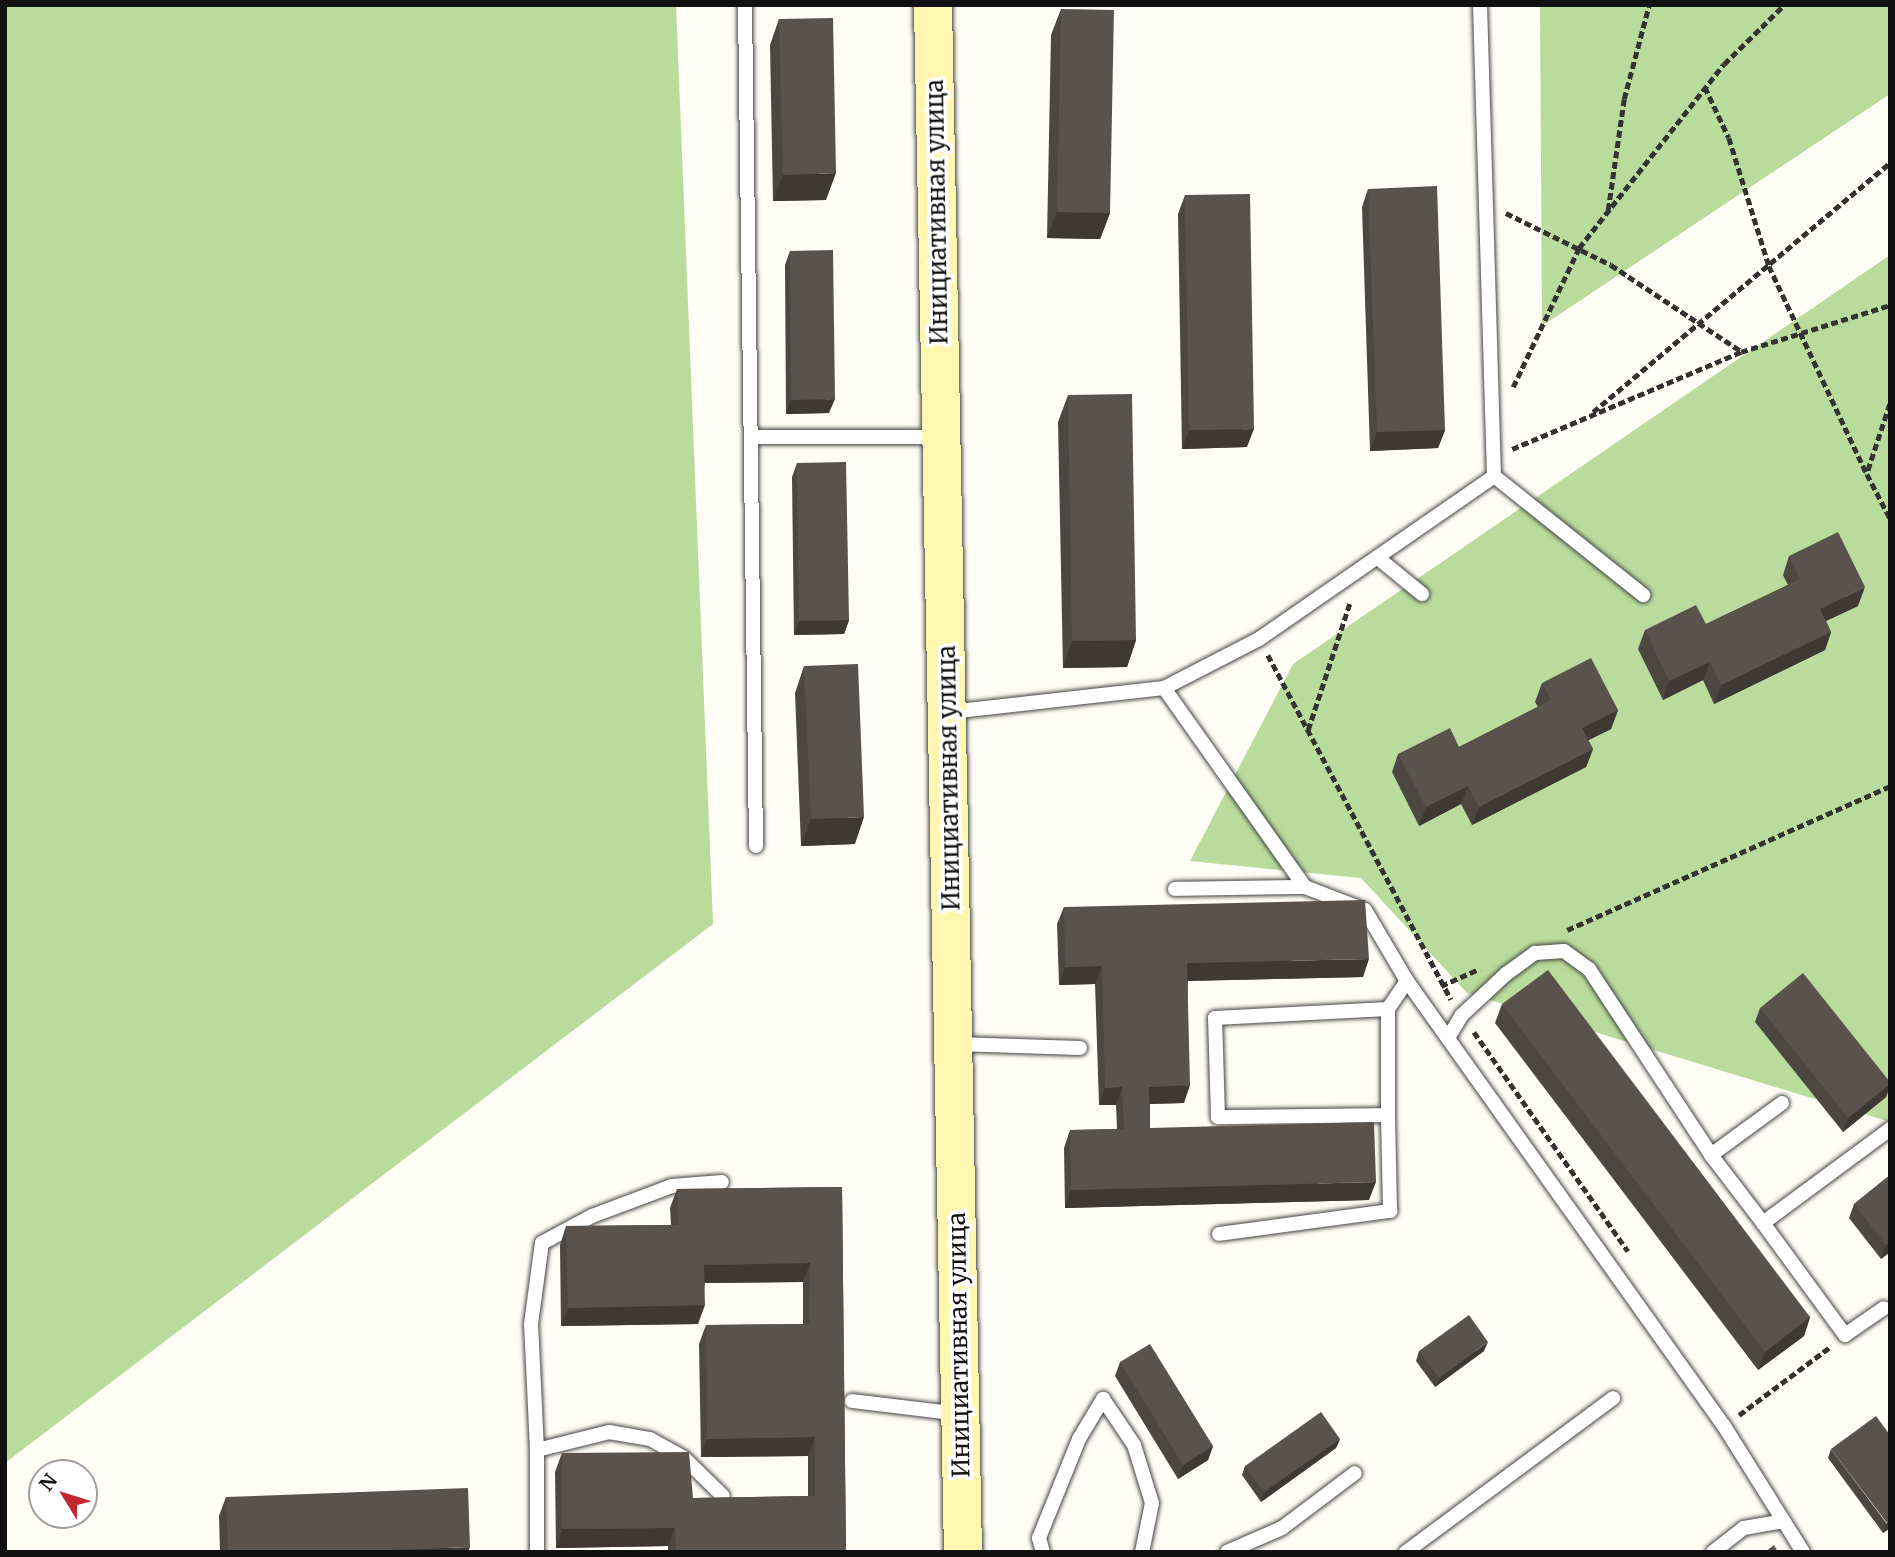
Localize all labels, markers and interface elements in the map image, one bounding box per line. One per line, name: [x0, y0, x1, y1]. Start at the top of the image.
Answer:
street label: Инициативная улица: [920, 79, 954, 345]
street label: Инициативная улица: [932, 645, 966, 911]
street label: Инициативная улица: [942, 1212, 976, 1478]
north arrow: [28, 1459, 98, 1529]
text: N: [34, 1469, 62, 1496]

